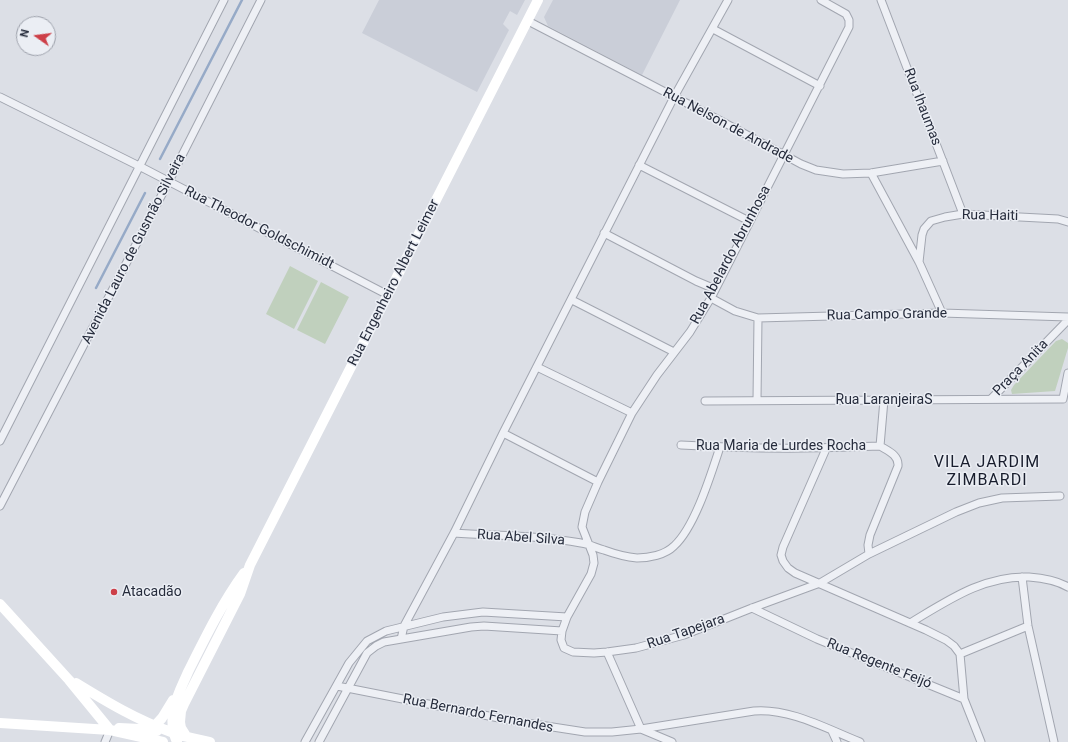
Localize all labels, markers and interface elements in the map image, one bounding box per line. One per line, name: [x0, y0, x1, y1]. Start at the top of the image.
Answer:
north arrow: [16, 16, 56, 56]
text: N: [18, 28, 32, 39]
street label: Rua Ihaumas: [900, 66, 944, 148]
street label: Rua Nelson de Andrade: [660, 84, 796, 168]
street label: Avenida Lauro de Gusmão Silveira: [79, 151, 189, 347]
street label: Rua Theodor Goldschimidt: [181, 183, 337, 273]
street label: Rua Abelardo Abrunhosa: [687, 183, 775, 327]
street label: Rua Engenheiro Albert Leimer: [345, 197, 443, 369]
street label: Rua Haiti: [962, 207, 1018, 225]
street label: Rua Campo Grande: [827, 306, 947, 324]
street label: Praça Anita: [990, 336, 1052, 400]
street label: Rua LaranjeiraS: [836, 392, 932, 408]
street label: Rua Maria de Lurdes Rocha: [696, 438, 866, 454]
district label: VILA JARDIM ZIMBARDI: [934, 453, 1040, 491]
street label: Rua Abel Silva: [476, 527, 566, 549]
place label: Atacadão: [122, 584, 182, 600]
marker: Atacadão: [109, 587, 119, 597]
street label: Rua Tapejara: [645, 611, 727, 653]
street label: Rua Regente Feijó: [824, 635, 934, 693]
street label: Rua Bernardo Fernandes: [401, 691, 555, 737]

